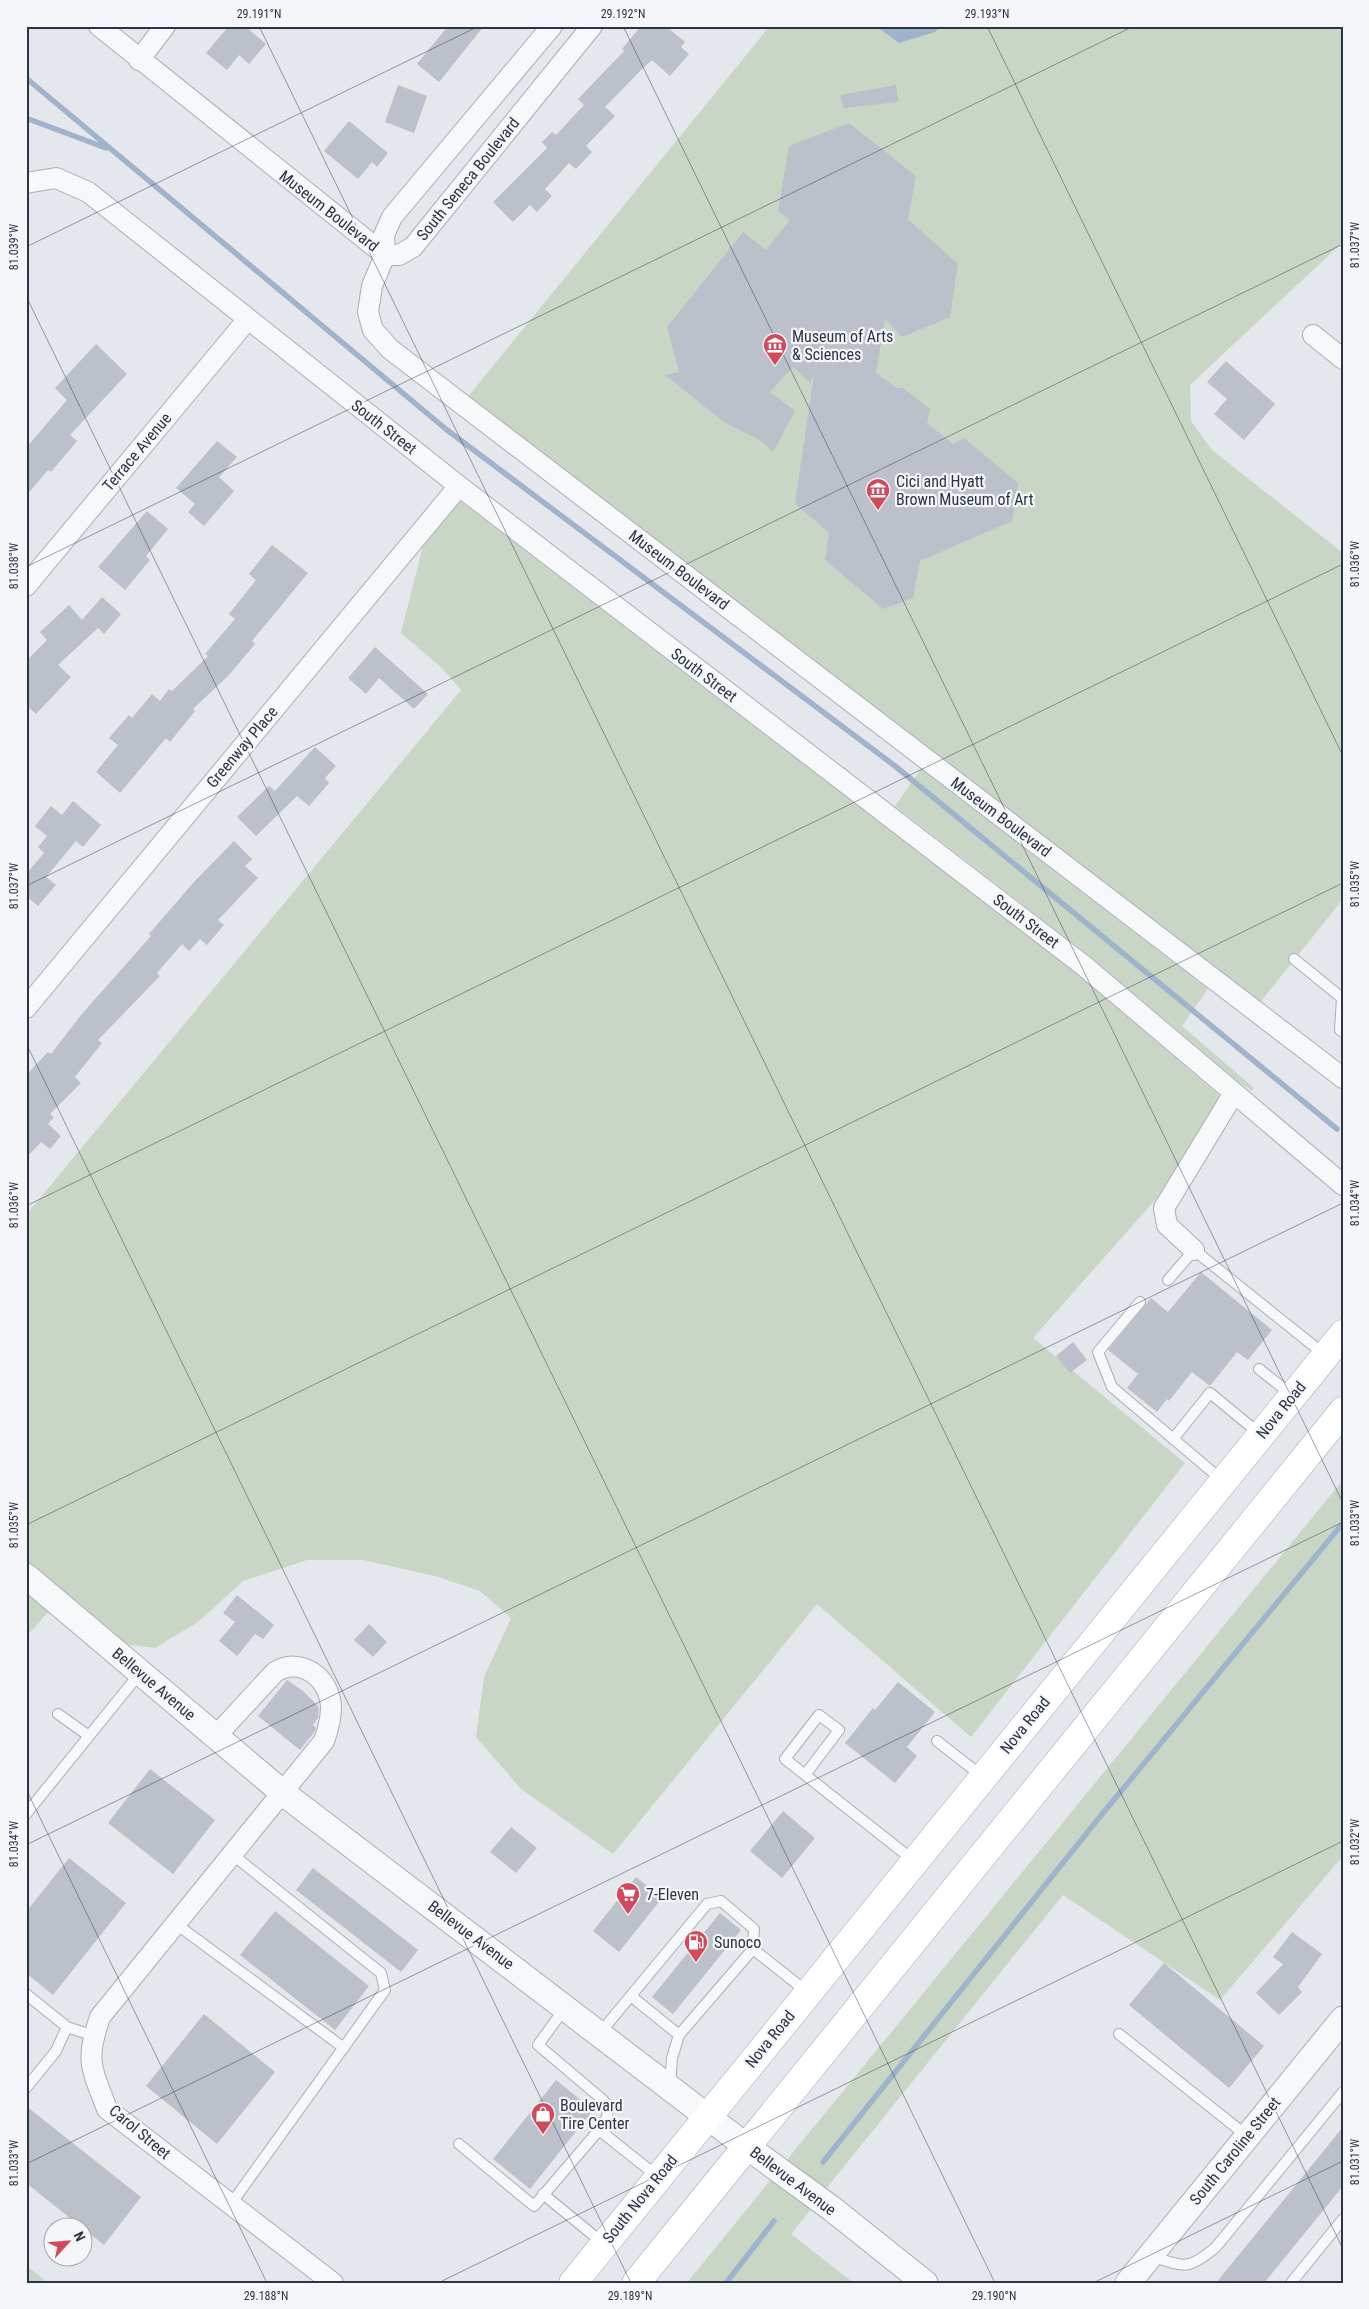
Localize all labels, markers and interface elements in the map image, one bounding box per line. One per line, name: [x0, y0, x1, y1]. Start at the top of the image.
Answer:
text: 29.191°N: [237, 7, 281, 21]
text: 29.192°N: [601, 7, 645, 21]
text: 29.193°N: [965, 7, 1009, 21]
street label: South Seneca Boulevard: [413, 114, 523, 244]
street label: Museum Boulevard: [276, 166, 382, 256]
text: 81.037°W: [1348, 222, 1362, 268]
text: 81.039°W: [7, 224, 21, 270]
place label: Museum of Arts & Sciences: [792, 327, 893, 364]
museum icon: Museum of Arts & Sciences: [762, 332, 788, 366]
street label: South Street: [348, 396, 421, 459]
street label: Terrace Avenue: [99, 409, 175, 495]
place label: Cici and Hyatt Brown Museum of Art: [896, 472, 1034, 509]
museum icon: Cici and Hyatt Brown Museum of Art: [865, 477, 891, 511]
street label: Museum Boulevard: [625, 526, 733, 614]
text: 81.036°W: [1348, 541, 1362, 587]
text: 81.038°W: [7, 543, 21, 589]
street label: South Street: [667, 644, 741, 706]
street label: Greenway Place: [202, 702, 282, 792]
street label: Museum Boulevard: [947, 773, 1055, 861]
text: 81.035°W: [1348, 861, 1362, 907]
text: 81.037°W: [7, 863, 21, 909]
street label: South Street: [989, 890, 1063, 952]
text: 81.034°W: [1348, 1180, 1362, 1226]
text: 81.036°W: [7, 1182, 21, 1228]
street label: Nova Road: [1252, 1378, 1310, 1442]
text: 81.033°W: [1348, 1500, 1362, 1546]
text: 81.035°W: [7, 1502, 21, 1548]
street label: Bellevue Avenue: [109, 1644, 199, 1724]
street label: Nova Road: [996, 1693, 1054, 1757]
text: 81.032°W: [1348, 1819, 1362, 1865]
text: 81.034°W: [7, 1821, 21, 1867]
supermarket icon: 7-Eleven: [615, 1881, 641, 1915]
place label: 7-Eleven: [646, 1885, 699, 1904]
street label: Bellevue Avenue: [424, 1896, 518, 1974]
fuel station icon: Sunoco: [683, 1929, 709, 1963]
place label: Sunoco: [714, 1933, 761, 1952]
street label: Nova Road: [741, 2007, 799, 2071]
street label: South Caroline Street: [1186, 2093, 1285, 2209]
place label: Boulevard Tire Center: [560, 2096, 629, 2133]
street label: Carol Street: [105, 2101, 175, 2163]
shop icon: Boulevard Tire Center: [530, 2101, 556, 2135]
text: 81.031°W: [1348, 2139, 1362, 2185]
text: 81.033°W: [7, 2140, 21, 2186]
street label: Bellevue Avenue: [746, 2142, 840, 2220]
street label: South Nova Road: [599, 2151, 681, 2247]
north arrow: [42, 2216, 92, 2266]
text: N: [71, 2229, 89, 2244]
text: 29.188°N: [244, 2289, 288, 2303]
text: 29.189°N: [608, 2289, 652, 2303]
text: 29.190°N: [972, 2289, 1016, 2303]

